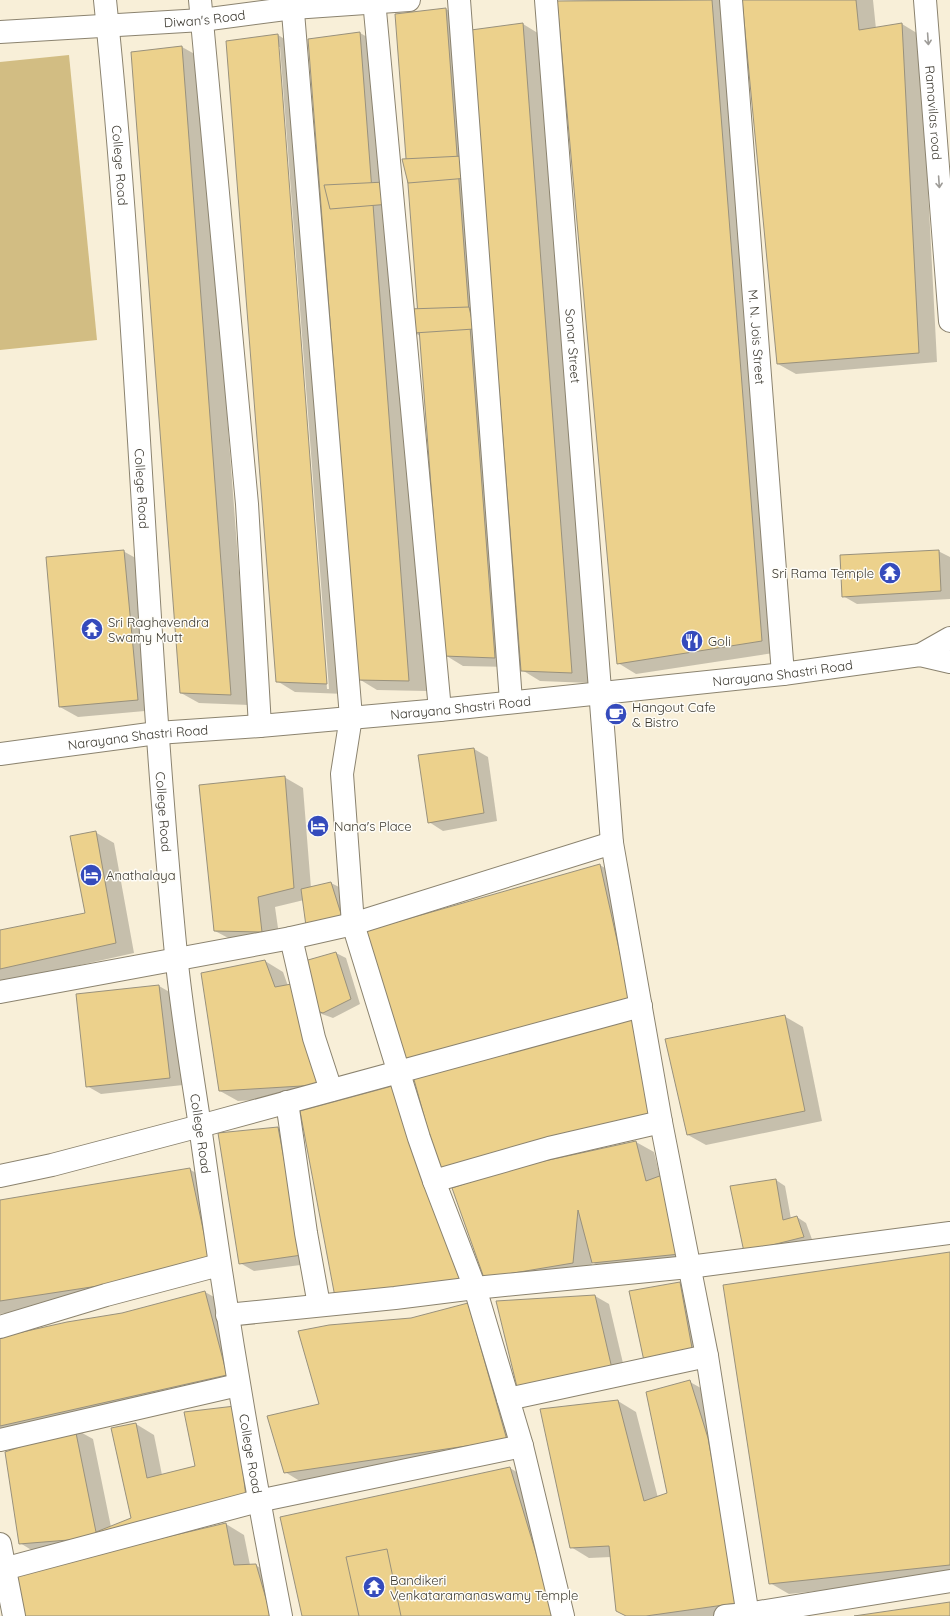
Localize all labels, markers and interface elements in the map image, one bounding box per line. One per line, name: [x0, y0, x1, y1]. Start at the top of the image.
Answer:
street label: Diwan's Road: [163, 6, 246, 30]
one-way arrow: [925, 32, 932, 45]
street label: Ramavilas road: [922, 65, 945, 161]
street label: College Road: [109, 124, 131, 206]
one-way arrow: [936, 175, 943, 188]
street label: M. N. Jois Street: [745, 289, 769, 385]
street label: Sonar Street: [562, 308, 584, 384]
street label: College Road: [132, 448, 152, 529]
temple icon: Sri Rama Temple: [877, 560, 903, 586]
place label: Sri Rama Temple: [772, 565, 874, 581]
place label: Sri Raghavendra Swamy Mutt: [108, 614, 209, 645]
temple icon: Sri Raghavendra Swamy Mutt: [79, 616, 105, 642]
restaurant icon: Goli: [679, 628, 705, 654]
place label: Goli: [708, 633, 731, 649]
street label: Narayana Shastri Road: [712, 656, 854, 689]
street label: Narayana Shastri Road: [390, 693, 532, 722]
place label: Hangout Cafe & Bistro: [632, 699, 716, 730]
cafe icon: Hangout Cafe & Bistro: [603, 701, 629, 727]
street label: Narayana Shastri Road: [67, 722, 209, 753]
street label: College Road: [153, 771, 175, 853]
hotel icon: Nana's Place: [305, 813, 331, 839]
place label: Nana's Place: [334, 818, 412, 834]
hotel icon: Anathalaya: [78, 862, 104, 888]
place label: Anathalaya: [106, 867, 176, 883]
street label: College Road: [187, 1092, 215, 1175]
street label: College Road: [236, 1413, 266, 1495]
place label: Bandikeri Venkataramanaswamy Temple: [390, 1572, 578, 1603]
temple icon: Bandikeri Venkataramanaswamy Temple: [361, 1574, 387, 1600]

